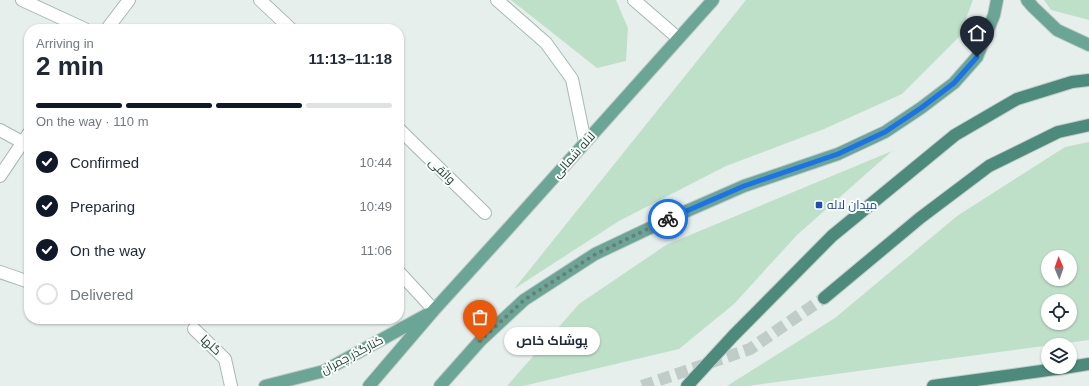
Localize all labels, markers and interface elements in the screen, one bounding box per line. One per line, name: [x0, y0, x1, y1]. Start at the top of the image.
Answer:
pin: [960, 16, 994, 57]
icon: home: [966, 22, 988, 44]
text: Arriving in: [36, 36, 94, 51]
text: 11:13–11:18: [309, 50, 392, 67]
text: 2 min: [36, 51, 104, 81]
text: On the way · 110 m: [36, 114, 148, 129]
street label: لاله شمالی: [550, 129, 598, 181]
icon: check: [36, 151, 58, 173]
text: Confirmed: [70, 154, 139, 171]
text: 10:44: [359, 155, 392, 170]
street label: واثقی: [426, 155, 458, 187]
icon: check: [36, 195, 58, 217]
text: Preparing: [70, 198, 135, 215]
place label: میدان لاله: [827, 198, 877, 212]
text: 10:49: [359, 199, 392, 214]
courier: [648, 199, 688, 239]
marker: میدان لاله: [814, 200, 824, 210]
icon: bike: [657, 208, 679, 230]
icon: check: [36, 239, 58, 261]
text: On the way: [70, 242, 146, 259]
text: 11:06: [360, 243, 392, 258]
north arrow: [1041, 250, 1077, 286]
map controls: [1041, 250, 1077, 374]
text: Delivered: [70, 286, 133, 303]
button: locate: [1041, 294, 1077, 330]
pin: [463, 300, 497, 341]
icon: bag: [469, 306, 491, 328]
callout: پوشاک خاص: [504, 327, 600, 355]
street label: گلها: [198, 332, 224, 358]
street label: کنارگذر چمران: [319, 333, 386, 379]
text: پوشاک خاص: [516, 333, 588, 348]
button: layers: [1041, 338, 1077, 374]

